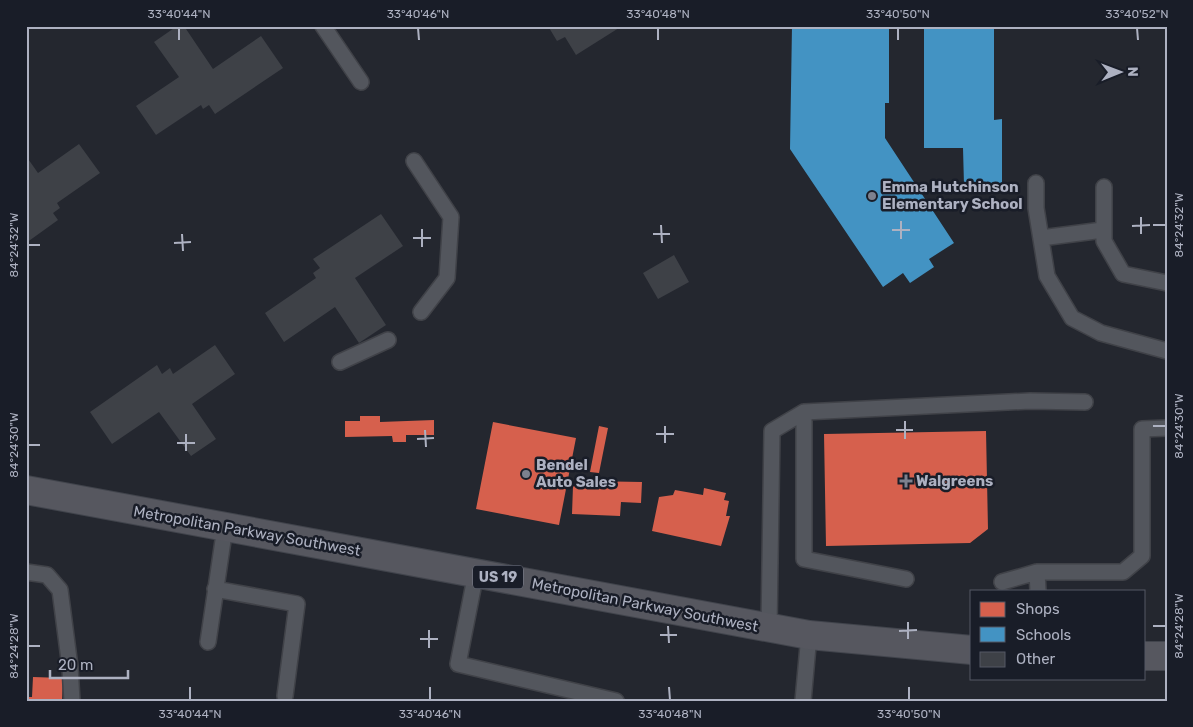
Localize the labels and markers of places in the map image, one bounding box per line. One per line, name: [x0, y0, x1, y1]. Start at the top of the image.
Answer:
place label: Emma Hutchinson Elementary School: [882, 178, 1023, 213]
marker: Emma Hutchinson Elementary School: [866, 190, 878, 202]
place label: Bendel Auto Sales: [536, 456, 616, 491]
marker: Bendel Auto Sales: [520, 468, 532, 480]
place label: Walgreens: [916, 472, 993, 490]
marker: Walgreens: [900, 475, 912, 487]

